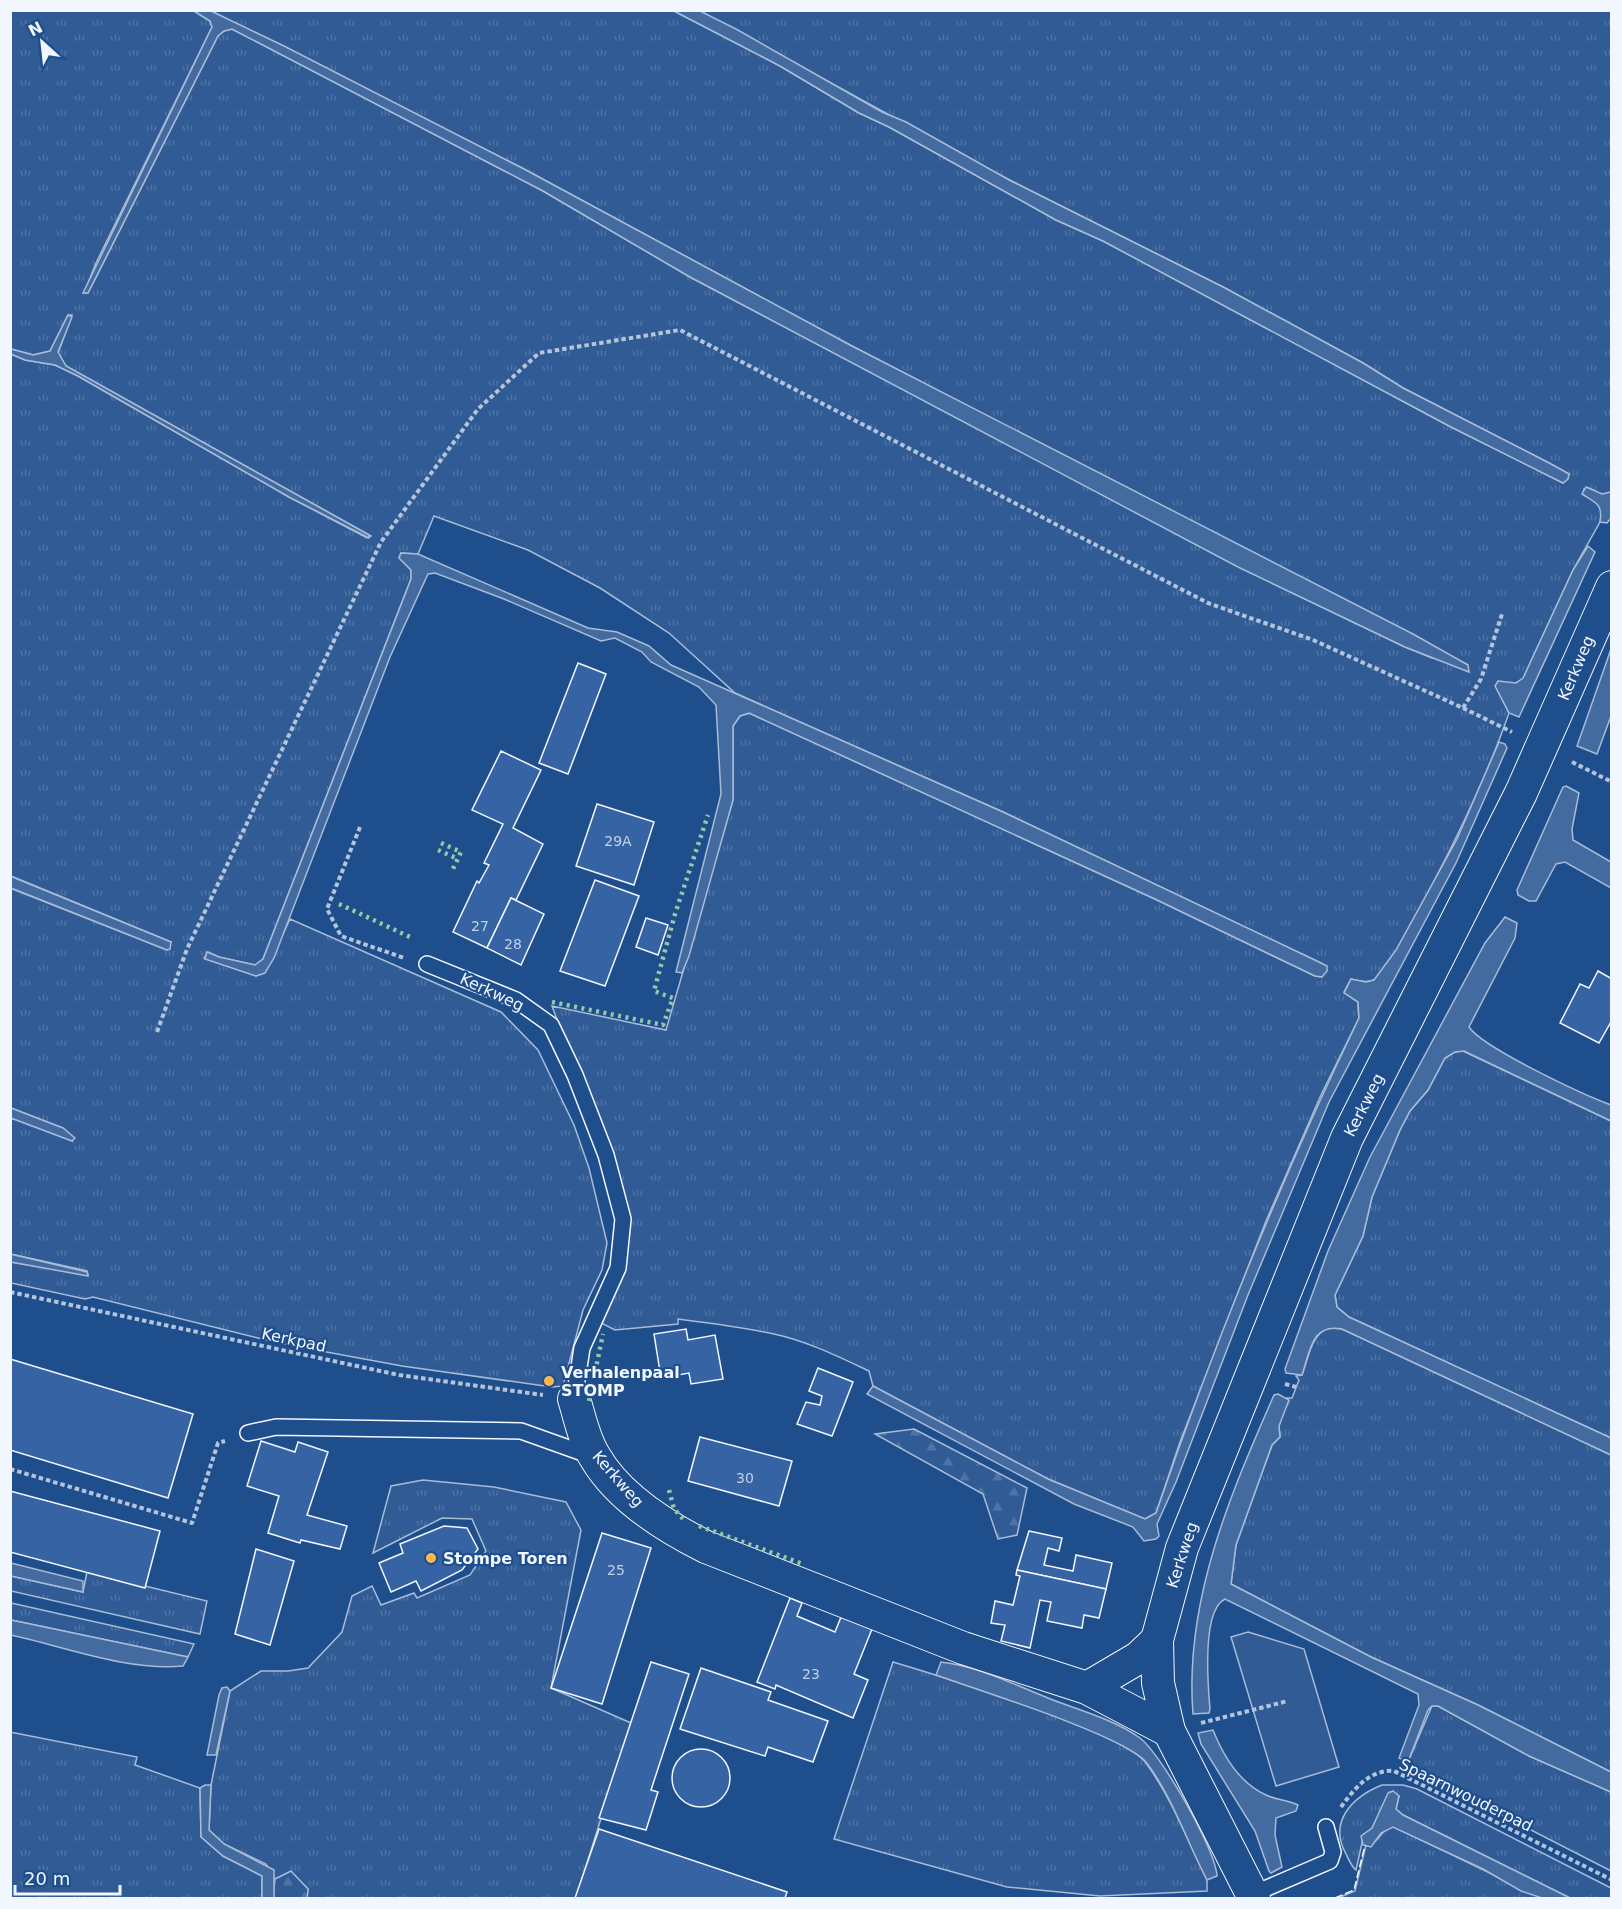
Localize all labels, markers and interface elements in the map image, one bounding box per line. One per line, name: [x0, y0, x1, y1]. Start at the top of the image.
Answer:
north arrow: [12, 12, 72, 72]
text: N: [25, 18, 46, 41]
street label: Kerkweg: [1554, 633, 1598, 703]
house number: 29A: [604, 833, 632, 849]
house number: 27: [471, 918, 489, 934]
house number: 28: [504, 936, 522, 952]
street label: Kerkweg: [457, 969, 527, 1015]
street label: Kerkweg: [1340, 1070, 1388, 1140]
street label: Kerkpad: [260, 1324, 328, 1356]
place label: Verhalenpaal STOMP: [561, 1363, 680, 1400]
marker: Verhalenpaal STOMP: [542, 1374, 556, 1388]
street label: Kerkweg: [588, 1447, 648, 1511]
house number: 30: [736, 1470, 754, 1486]
street label: Kerkweg: [1162, 1520, 1202, 1590]
place label: Stompe Toren: [443, 1549, 568, 1568]
marker: Stompe Toren: [424, 1551, 438, 1565]
house number: 25: [607, 1562, 625, 1578]
house number: 23: [802, 1666, 820, 1682]
street label: Spaarnwouderpad: [1396, 1754, 1536, 1836]
scale bar: [15, 1858, 120, 1896]
text: 20 m: [24, 1868, 70, 1889]

